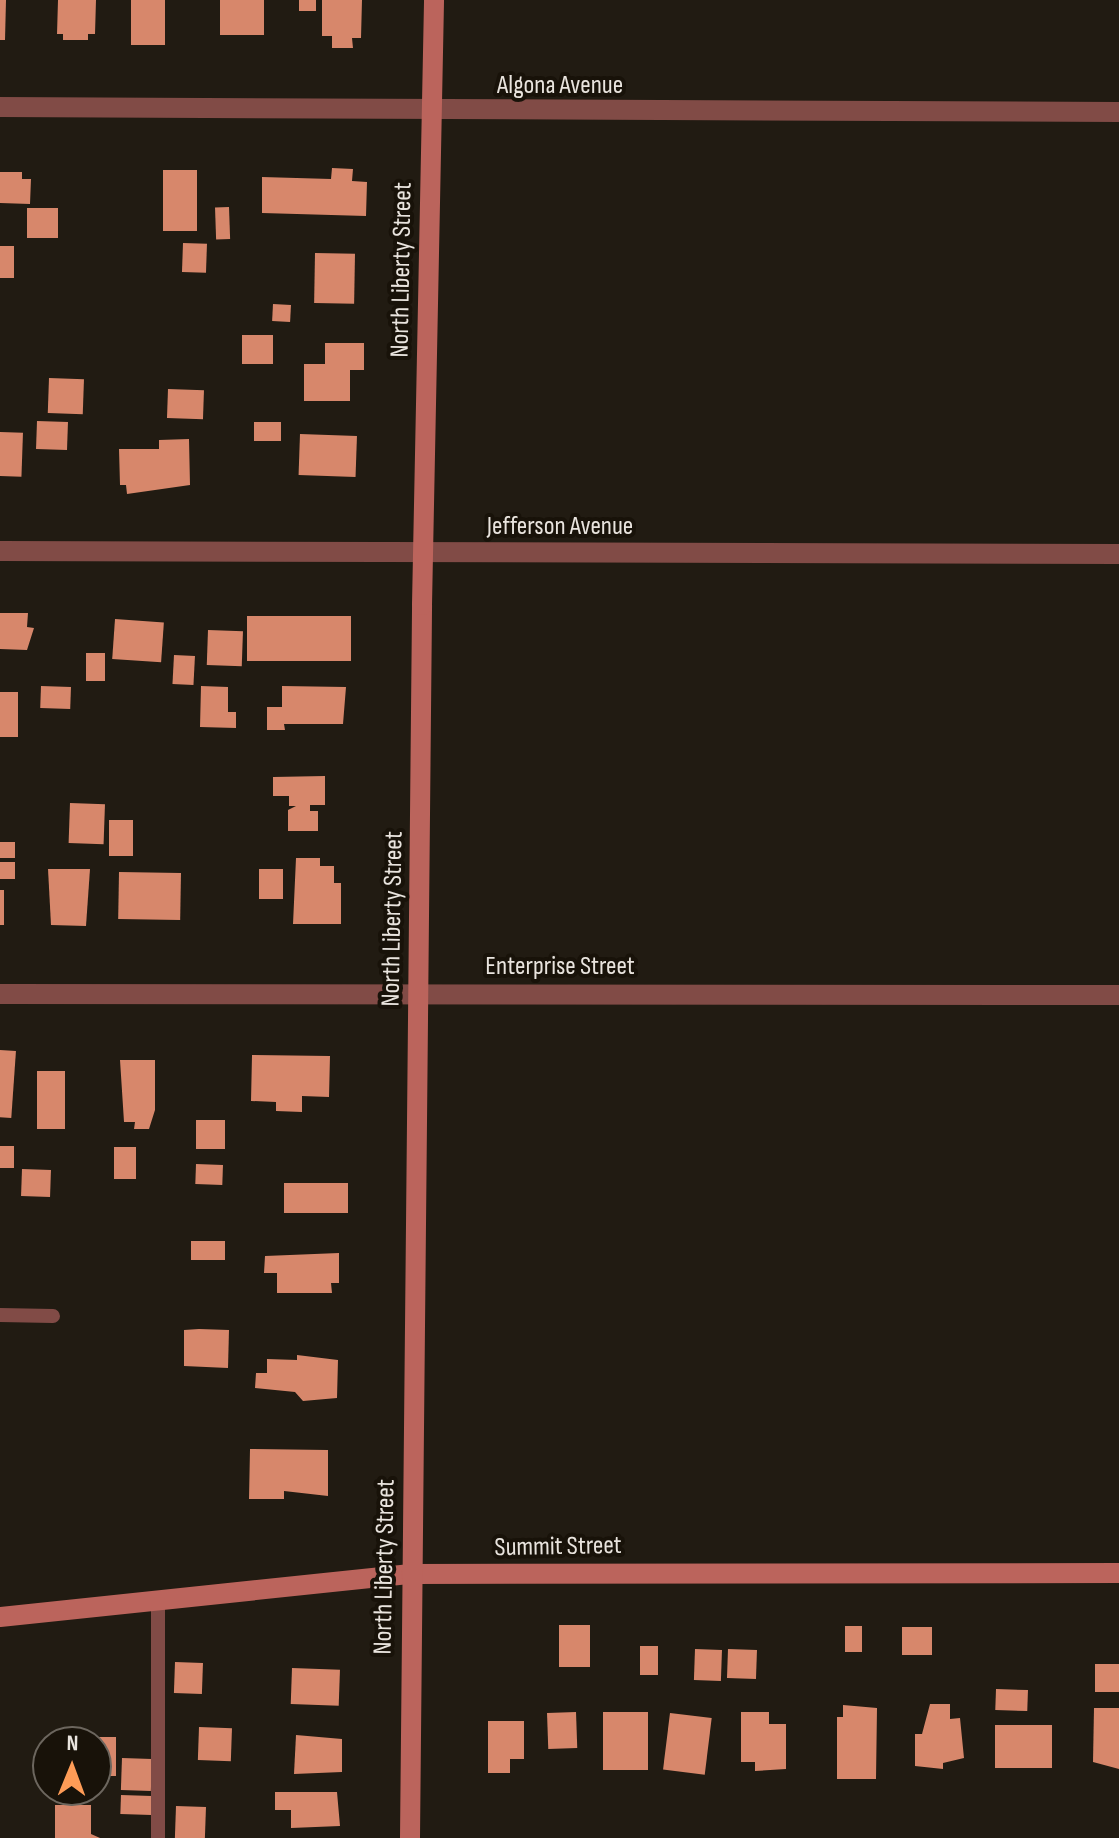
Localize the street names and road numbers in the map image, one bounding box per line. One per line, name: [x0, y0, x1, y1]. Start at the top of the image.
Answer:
street label: Algona Avenue: [497, 70, 623, 102]
street label: North Liberty Street: [385, 182, 419, 358]
street label: Jefferson Avenue: [487, 511, 633, 543]
street label: North Liberty Street: [376, 831, 410, 1007]
street label: Enterprise Street: [485, 951, 635, 983]
street label: North Liberty Street: [368, 1479, 402, 1655]
street label: Summit Street: [494, 1530, 622, 1564]

